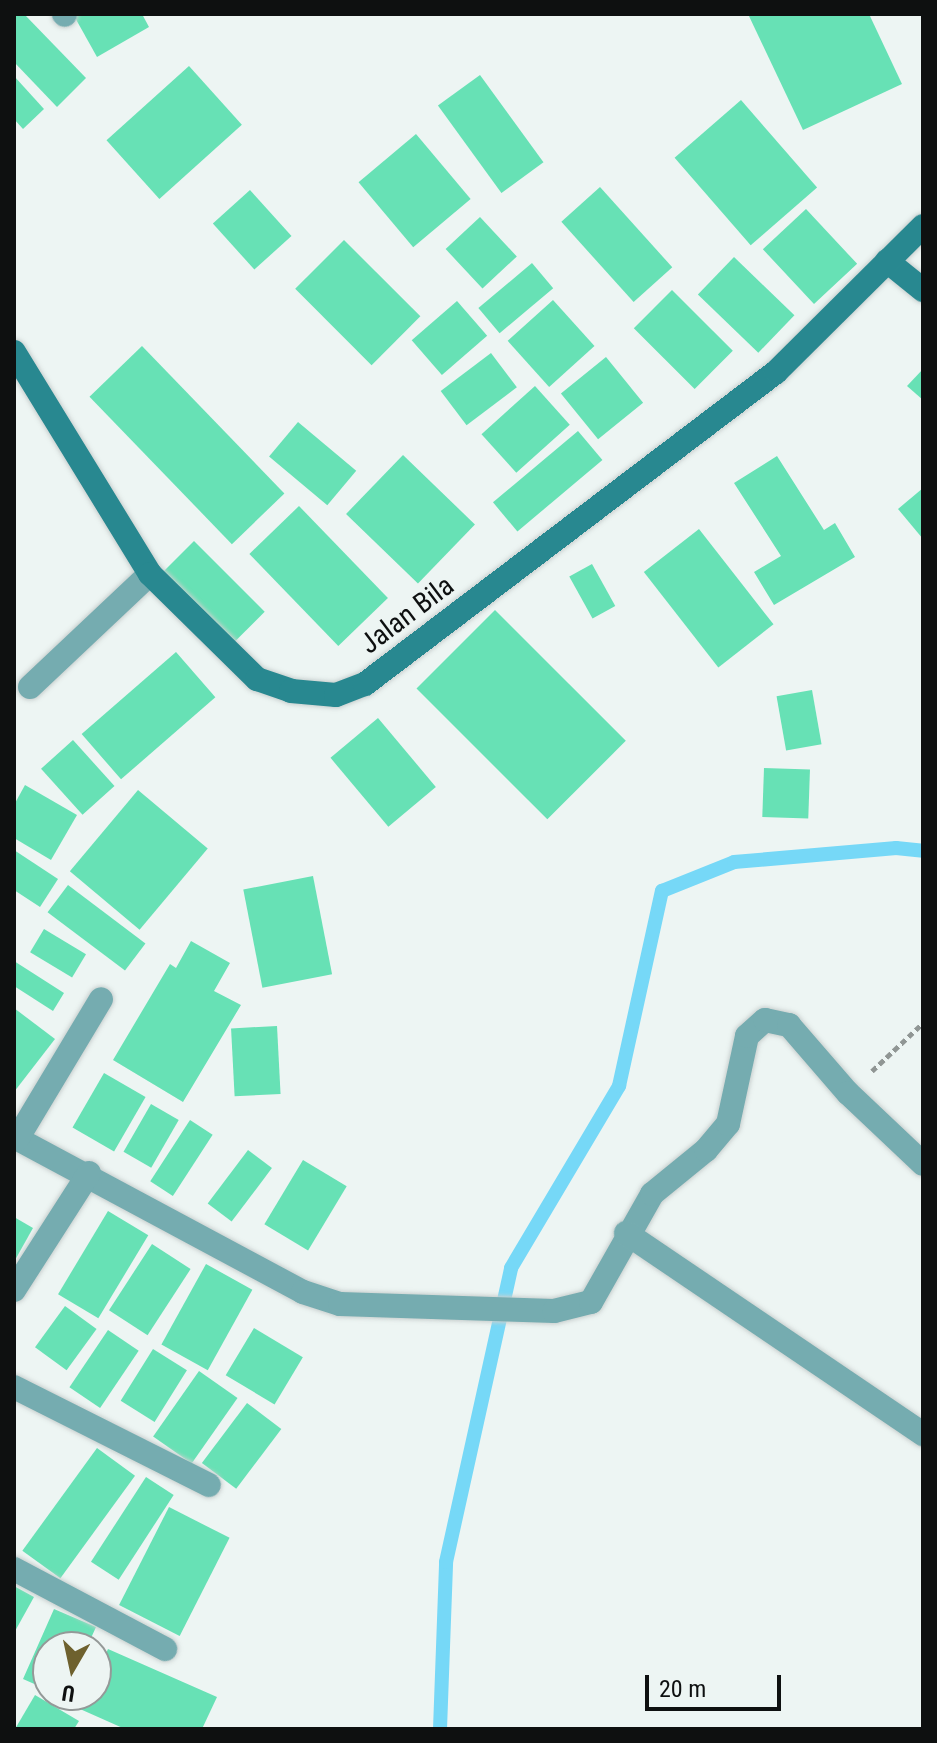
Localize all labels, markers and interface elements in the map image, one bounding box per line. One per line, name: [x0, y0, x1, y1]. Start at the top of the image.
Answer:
street label: Jalan Bila: [354, 569, 460, 661]
north arrow: [32, 1631, 112, 1711]
scale bar: [649, 1659, 785, 1709]
text: 20 m: [659, 1675, 706, 1703]
text: U: [60, 1680, 77, 1707]

